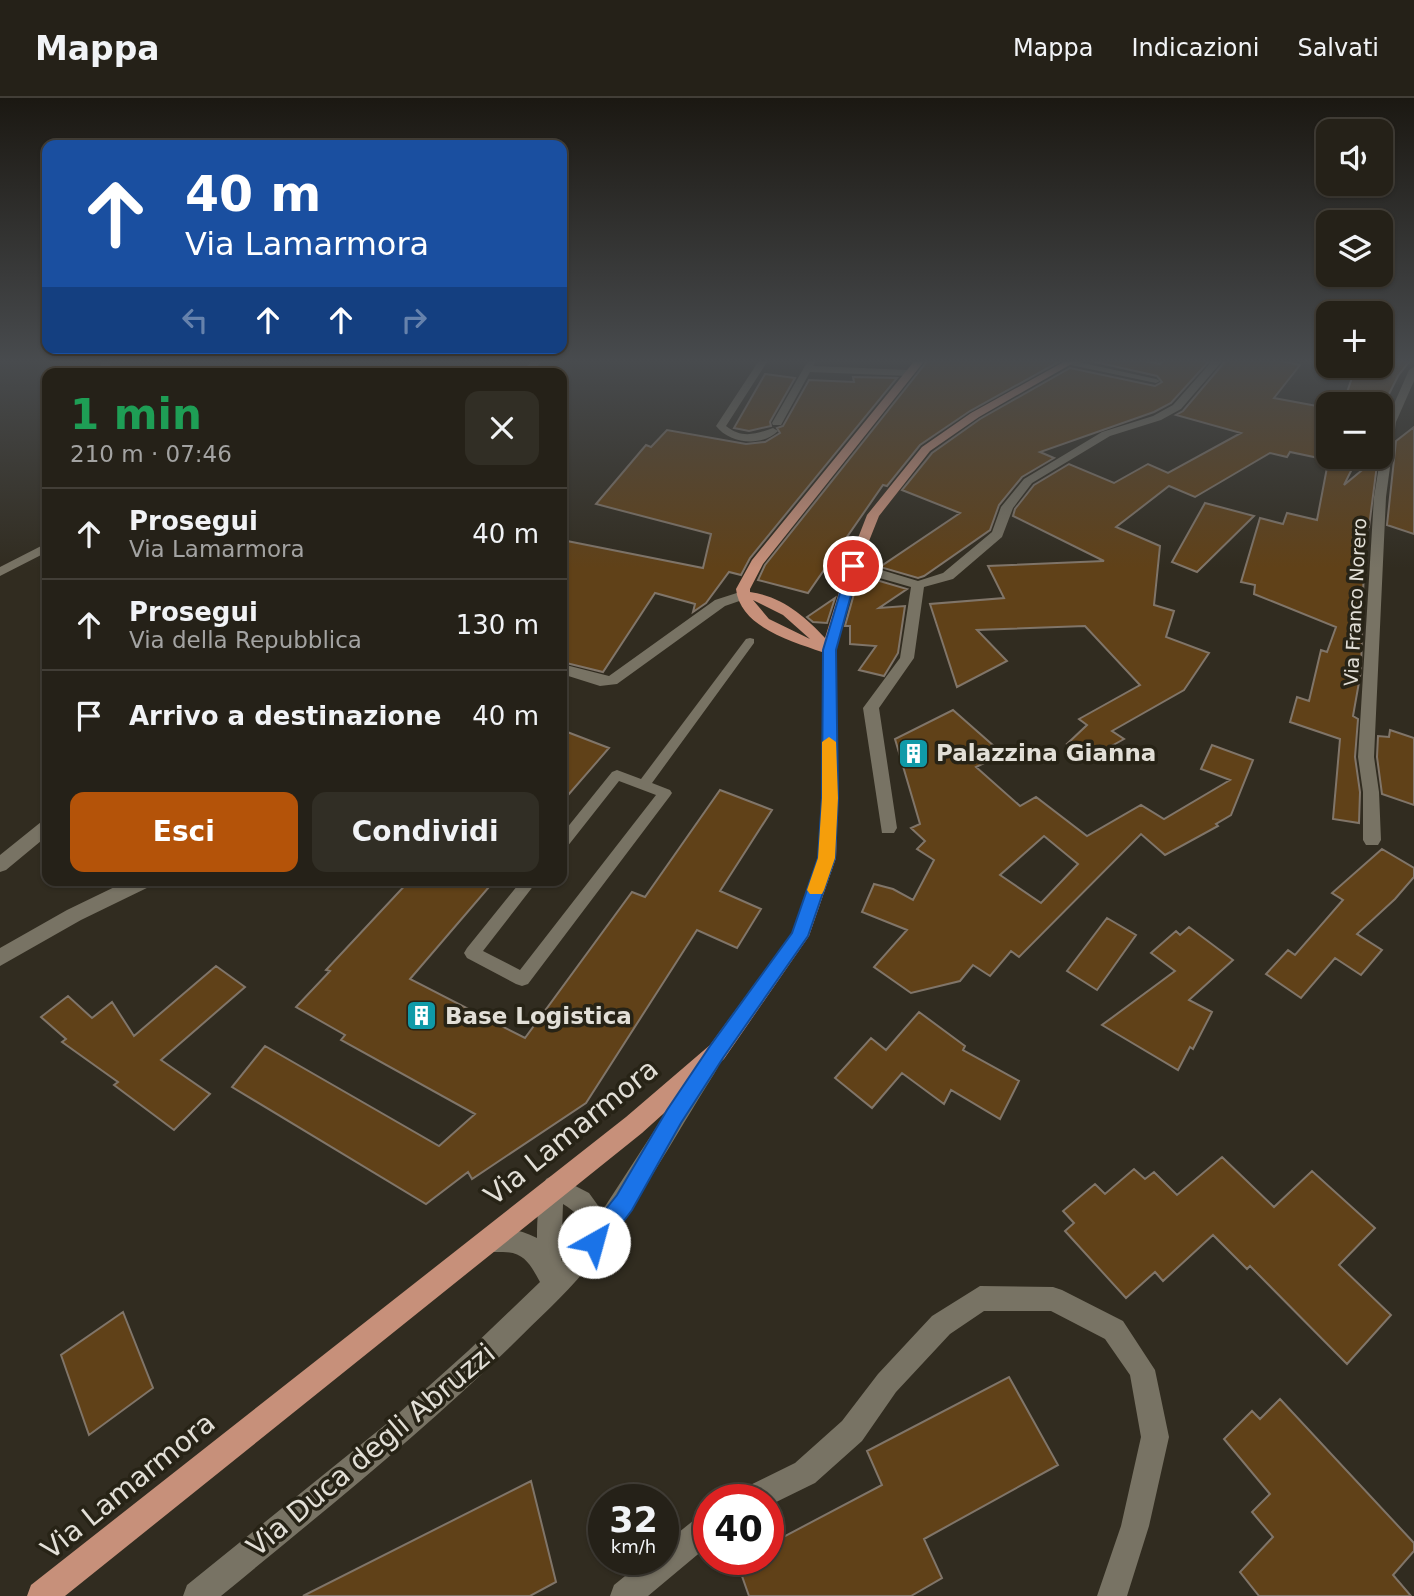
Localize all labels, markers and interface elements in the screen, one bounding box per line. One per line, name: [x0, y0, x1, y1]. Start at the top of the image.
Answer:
text: Mappa: [35, 29, 160, 68]
text: Mappa: [1013, 34, 1093, 62]
text: Indicazioni: [1131, 34, 1259, 62]
text: Salvati: [1297, 34, 1379, 62]
map controls: [1316, 119, 1393, 469]
button: sound: [1316, 119, 1393, 196]
text: 40 m: [185, 166, 321, 223]
icon: ahead: [70, 168, 161, 259]
button: layers: [1316, 210, 1393, 287]
text: Via Lamarmora: [185, 225, 429, 263]
icon: left: [176, 301, 214, 339]
icon: ahead: [249, 301, 287, 339]
icon: ahead: [322, 301, 360, 339]
icon: right: [395, 301, 433, 339]
button: +: [1316, 301, 1393, 378]
text: 1 min: [70, 390, 202, 439]
button: close: [465, 391, 539, 465]
button: −: [1316, 392, 1393, 469]
text: 210 m · 07:46: [70, 441, 232, 467]
text: Prosegui: [129, 506, 258, 536]
icon: ahead: [70, 515, 108, 553]
street label: Via Franco Norero: [1340, 517, 1370, 687]
text: 40 m: [472, 519, 539, 549]
text: Via Lamarmora: [129, 536, 305, 562]
pin: [823, 536, 883, 596]
icon: arrive: [834, 547, 872, 585]
text: Prosegui: [129, 597, 258, 627]
icon: ahead: [70, 606, 108, 644]
text: 130 m: [456, 610, 539, 640]
text: Via della Repubblica: [129, 627, 362, 653]
icon: arrive: [70, 697, 108, 735]
text: Arrivo a destinazione: [129, 701, 441, 731]
text: 40 m: [472, 701, 539, 731]
building icon: Palazzina Gianna: [896, 736, 930, 770]
place label: Palazzina Gianna: [936, 740, 1156, 766]
button: Esci: [70, 792, 298, 872]
button: Condividi: [312, 792, 539, 872]
building icon: Base Logistica: [405, 999, 439, 1033]
place label: Base Logistica: [445, 1003, 632, 1029]
street label: Via Lamarmora: [478, 1052, 664, 1212]
position arrow: [557, 1205, 631, 1279]
street label: Via Duca degli Abruzzi: [240, 1337, 502, 1563]
street label: Via Lamarmora: [35, 1406, 221, 1566]
speed limit sign: 40: [693, 1484, 784, 1575]
text: 32: [609, 1500, 658, 1540]
text: km/h: [611, 1536, 656, 1557]

